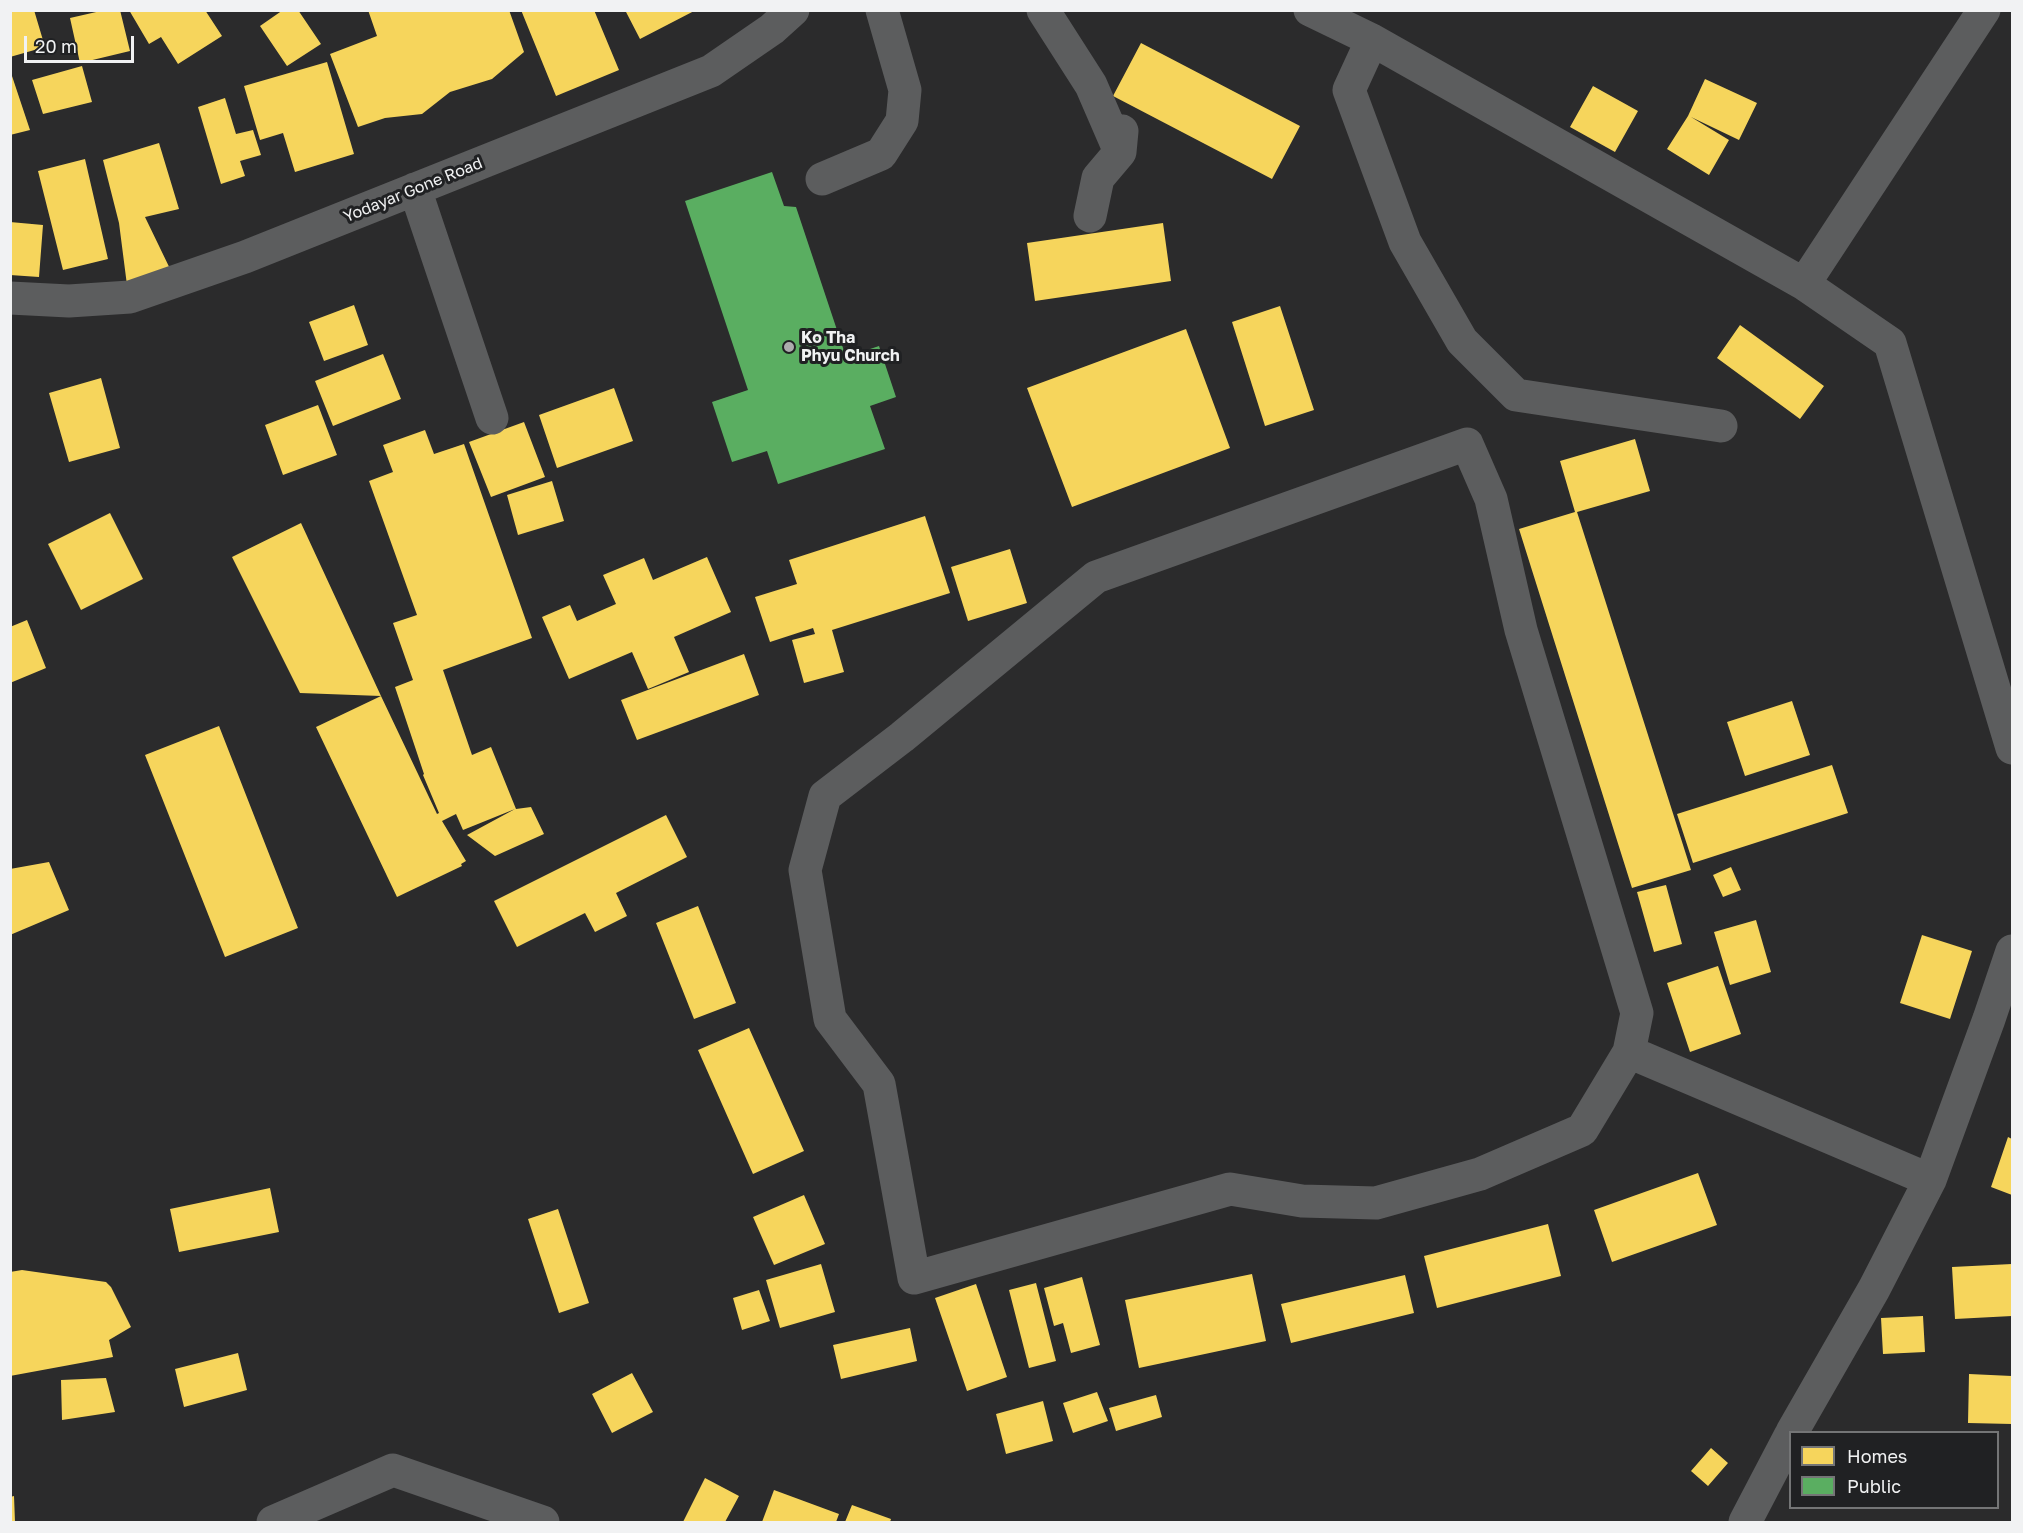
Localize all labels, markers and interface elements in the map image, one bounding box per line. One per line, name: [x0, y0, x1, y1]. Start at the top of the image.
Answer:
scale bar: [27, 24, 136, 62]
text: 20 m: [35, 35, 77, 57]
street label: Yodayar Gone Road: [341, 153, 485, 227]
place label: Ko Tha Phyu Church: [801, 328, 900, 366]
marker: Ko Tha Phyu Church: [782, 340, 796, 354]
legend: [1789, 1431, 1999, 1509]
text: Homes: [1847, 1445, 1907, 1467]
text: Public: [1847, 1475, 1901, 1497]

